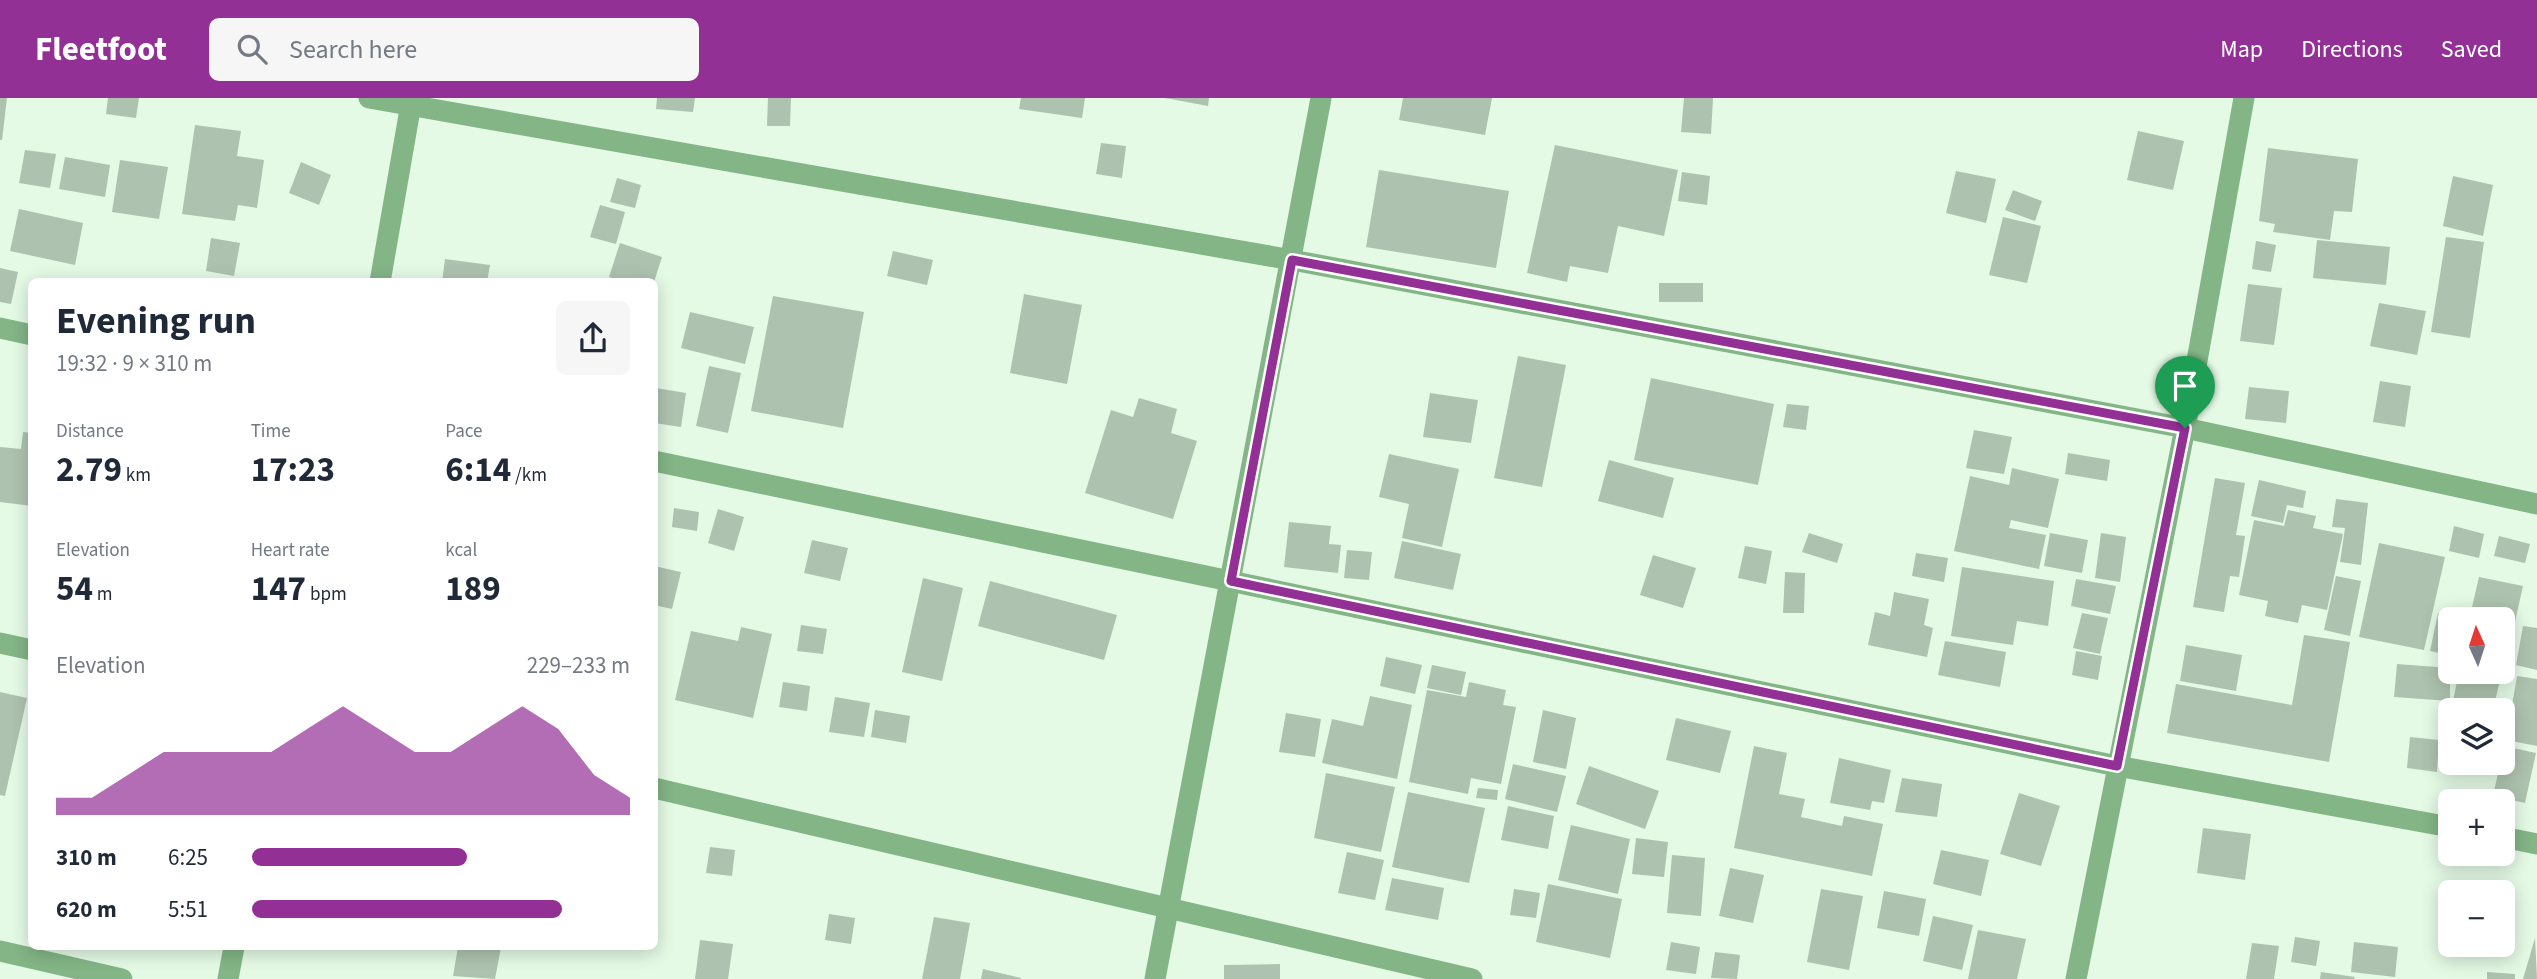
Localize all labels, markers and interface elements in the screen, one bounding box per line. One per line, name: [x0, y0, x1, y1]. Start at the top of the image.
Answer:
search box: [209, 18, 699, 81]
text: Fleetfoot: [35, 26, 167, 73]
icon: search: [233, 30, 271, 68]
text: Search here: [289, 31, 417, 68]
text: Map: [2220, 32, 2263, 67]
text: Directions: [2301, 32, 2403, 67]
text: Saved: [2441, 32, 2502, 67]
text: Evening run: [56, 294, 256, 348]
button: share: [556, 301, 630, 375]
text: 19:32 · 9 × 310 m: [56, 347, 212, 380]
pin: [2155, 356, 2215, 428]
icon: arrive: [2166, 367, 2204, 405]
text: Distance: [56, 418, 124, 445]
text: Time: [251, 418, 291, 445]
text: Pace: [445, 418, 483, 445]
text: 2.79: [56, 445, 122, 495]
text: 17:23: [251, 445, 335, 495]
text: 6:14: [445, 445, 511, 495]
text: km: [122, 462, 151, 489]
text: /km: [511, 462, 547, 489]
text: Elevation: [56, 537, 130, 564]
text: Heart rate: [251, 537, 330, 564]
text: kcal: [445, 537, 477, 564]
text: 54: [56, 564, 93, 614]
text: 147: [251, 564, 306, 614]
text: 189: [445, 564, 501, 614]
text: m: [93, 581, 113, 608]
text: bpm: [306, 581, 347, 608]
north arrow: [2438, 607, 2515, 684]
map controls: [2438, 607, 2515, 957]
text: Elevation: [56, 649, 146, 682]
text: 229–233 m: [527, 649, 630, 682]
button: layers: [2438, 698, 2515, 775]
button: +: [2438, 789, 2515, 866]
text: 310 m: [56, 841, 117, 874]
text: 6:25: [168, 841, 208, 874]
button: −: [2438, 880, 2515, 957]
text: 620 m: [56, 893, 117, 926]
text: 5:51: [168, 893, 208, 926]

